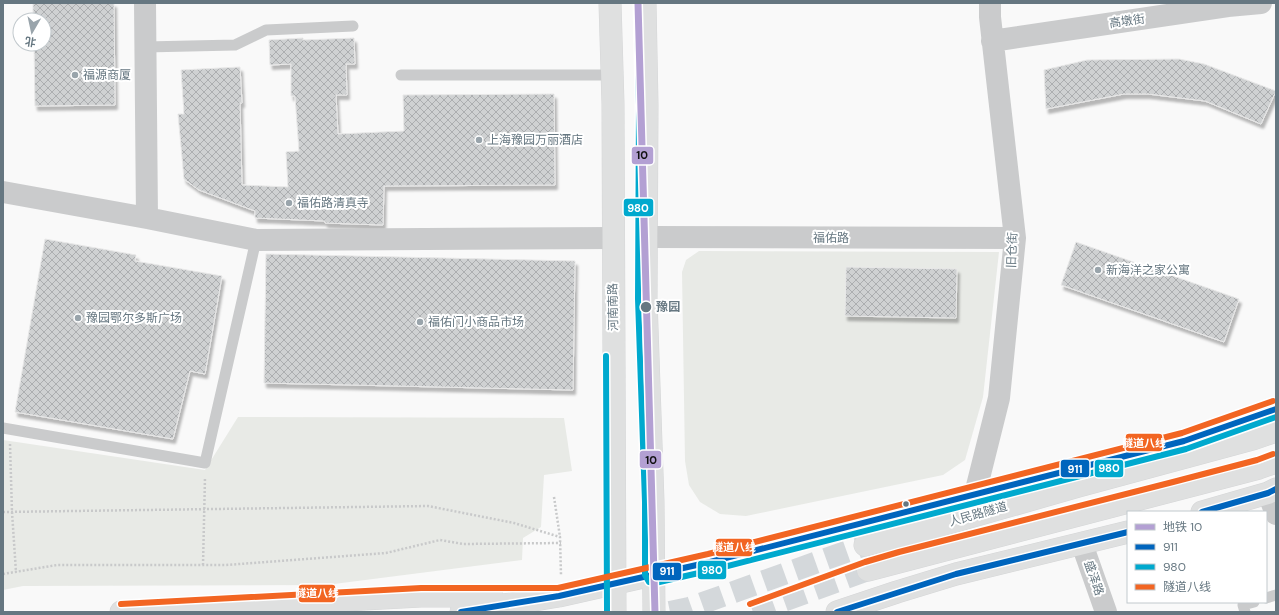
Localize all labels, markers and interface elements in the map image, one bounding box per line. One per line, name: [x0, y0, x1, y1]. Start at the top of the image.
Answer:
street label: 高墩街: [1108, 11, 1146, 31]
north arrow: [12, 12, 52, 52]
text: 北: [24, 34, 37, 50]
place label: 福源商厦: [83, 67, 131, 83]
marker: 福源商厦: [70, 70, 80, 80]
place label: 上海豫园万丽酒店: [487, 132, 583, 148]
marker: 上海豫园万丽酒店: [474, 135, 484, 145]
line badge: 10: [631, 146, 654, 165]
text: 10: [636, 148, 648, 162]
place label: 福佑路清真寺: [297, 195, 369, 211]
marker: 福佑路清真寺: [284, 198, 294, 208]
line badge: 980: [623, 198, 654, 217]
text: 980: [627, 201, 649, 215]
street label: 福佑路: [813, 230, 849, 246]
street label: 旧仓街: [1003, 232, 1021, 268]
place label: 新海洋之家公寓: [1106, 262, 1190, 278]
marker: 新海洋之家公寓: [1093, 265, 1103, 275]
street label: 河南南路: [605, 283, 621, 331]
place label: 豫园: [656, 299, 680, 315]
marker: 豫园: [639, 300, 653, 314]
place label: 豫园鄂尔多斯广场: [86, 310, 182, 326]
marker: 豫园鄂尔多斯广场: [73, 313, 83, 323]
place label: 福佑门小商品市场: [428, 314, 524, 330]
marker: 福佑门小商品市场: [415, 317, 425, 327]
line badge: 隧道八线: [1125, 433, 1163, 452]
text: 隧道八线: [1122, 436, 1166, 450]
line badge: 10: [639, 450, 662, 469]
text: 10: [645, 453, 657, 467]
line badge: 911: [1060, 459, 1090, 478]
line badge: 980: [1094, 459, 1124, 478]
text: 980: [1098, 461, 1120, 475]
text: 911: [1068, 462, 1082, 476]
street label: 人民路隧道: [947, 498, 1009, 530]
unlabelled marker: [901, 499, 911, 509]
legend: [1127, 511, 1267, 603]
text: 地铁 10: [1163, 519, 1202, 535]
line badge: 隧道八线: [715, 538, 753, 557]
text: 911: [1163, 539, 1178, 555]
text: 隧道八线: [712, 540, 756, 554]
street label: 盛泽路: [1081, 558, 1107, 598]
text: 980: [1163, 559, 1186, 575]
line badge: 980: [697, 560, 727, 580]
line badge: 911: [652, 562, 682, 581]
text: 980: [701, 563, 723, 577]
text: 911: [660, 564, 674, 578]
text: 隧道八线: [1163, 579, 1211, 595]
line badge: 隧道八线: [298, 584, 336, 603]
text: 隧道八线: [295, 586, 339, 600]

